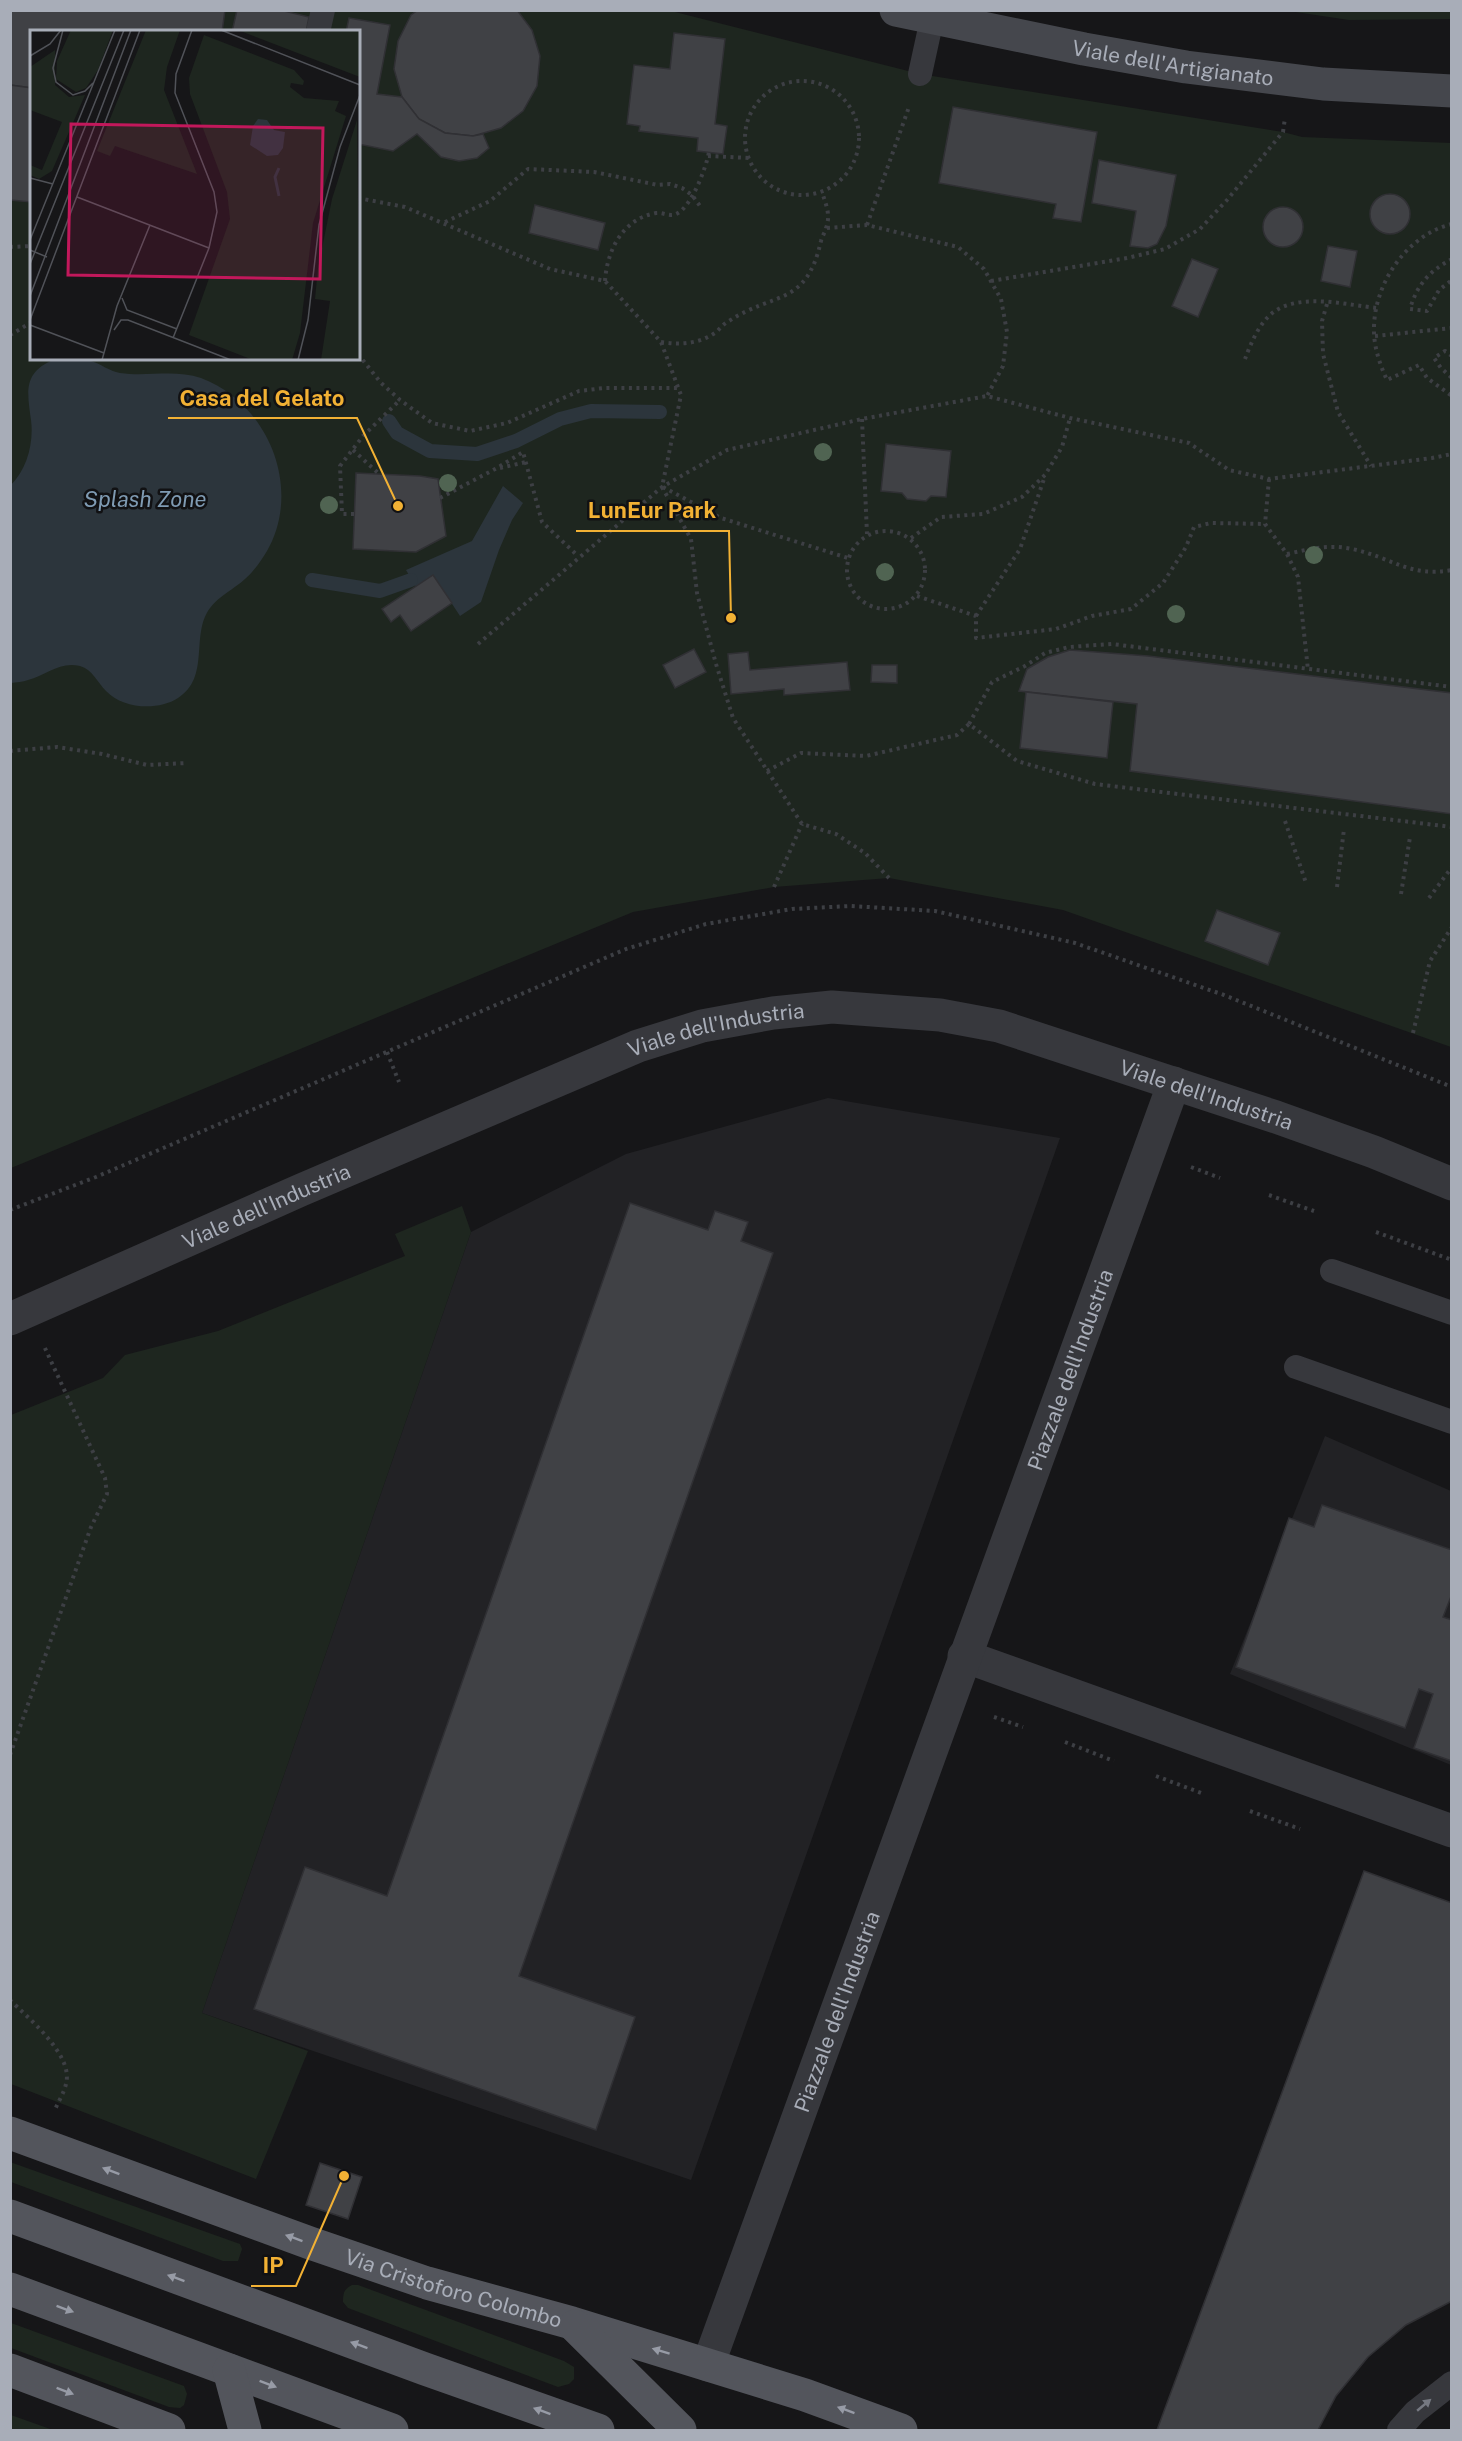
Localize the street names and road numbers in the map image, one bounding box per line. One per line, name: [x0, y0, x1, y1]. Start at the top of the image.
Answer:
street label: Viale dell'Artigianato: [1070, 34, 1275, 90]
street label: Viale dell'Industria: [624, 997, 806, 1062]
street label: Viale dell'Industria: [1117, 1054, 1296, 1135]
street label: Viale dell'Industria: [178, 1158, 354, 1254]
street label: Piazzale dell'Industria: [1022, 1266, 1118, 1474]
street label: Piazzale dell'Industria: [788, 1908, 884, 2116]
street label: Via Cristoforo Colombo: [342, 2243, 565, 2332]

